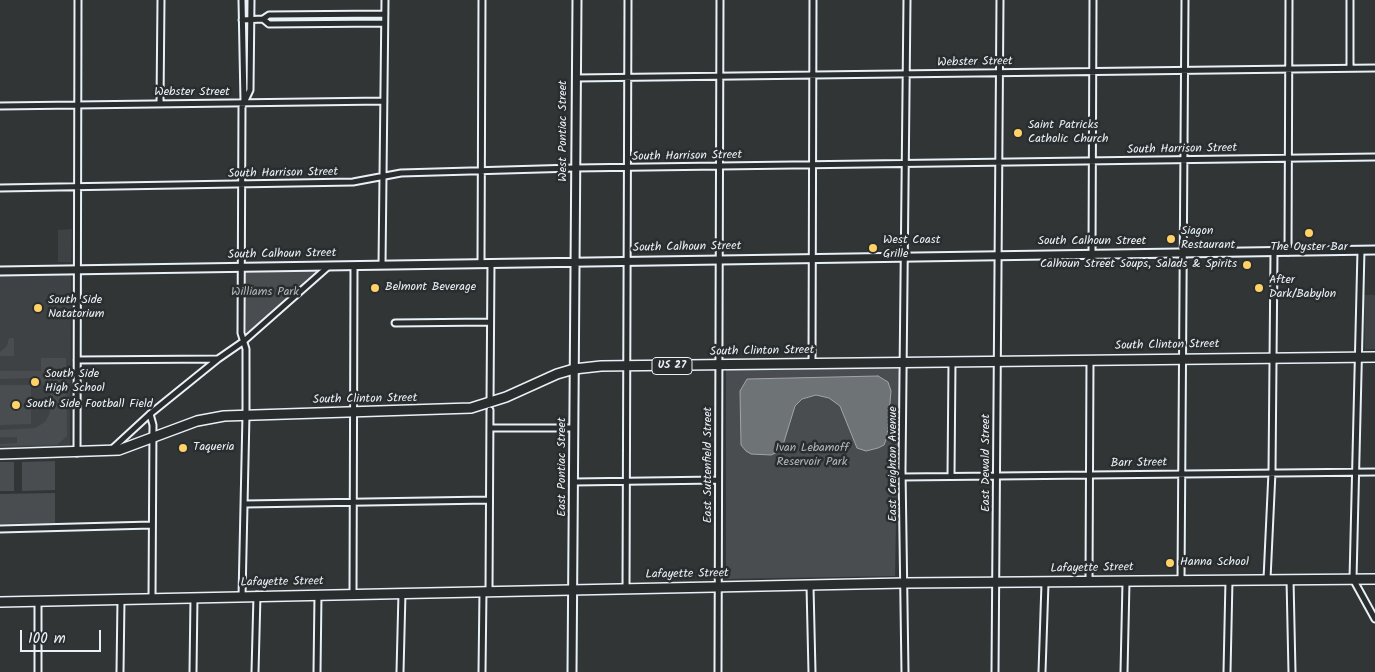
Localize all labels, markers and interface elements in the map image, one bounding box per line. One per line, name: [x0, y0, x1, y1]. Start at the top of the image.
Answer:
street label: Webster Street: [937, 55, 1013, 71]
street label: West Pontiac Street: [557, 80, 571, 182]
street label: Webster Street: [154, 86, 230, 100]
place label: Saint Patricks Catholic Church: [1028, 119, 1108, 147]
marker: Saint Patricks Catholic Church: [1012, 127, 1024, 139]
street label: South Harrison Street: [1127, 142, 1237, 158]
street label: South Harrison Street: [632, 149, 742, 165]
street label: South Harrison Street: [228, 166, 338, 182]
place label: Siagon Restaurant: [1181, 225, 1235, 253]
marker: The Oyster Bar: [1303, 227, 1315, 239]
marker: Siagon Restaurant: [1165, 233, 1177, 245]
place label: West Coast Grille: [883, 234, 940, 262]
street label: South Calhoun Street: [1038, 235, 1146, 249]
street label: South Calhoun Street: [633, 240, 741, 256]
place label: The Oyster Bar: [1270, 241, 1348, 255]
marker: West Coast Grille: [867, 242, 879, 254]
street label: South Calhoun Street: [228, 247, 336, 263]
place label: Calhoun Street Soups, Salads & Spirits: [1040, 258, 1237, 272]
marker: Calhoun Street Soups, Salads & Spirits: [1241, 259, 1253, 271]
place label: After Dark/Babylon: [1269, 274, 1336, 302]
place label: Belmont Beverage: [385, 281, 476, 295]
marker: Belmont Beverage: [369, 282, 381, 294]
marker: After Dark/Babylon: [1253, 282, 1265, 294]
park label: Williams Park: [231, 286, 299, 300]
place label: South Side Natatorium: [48, 294, 104, 322]
marker: South Side Natatorium: [32, 302, 44, 314]
street label: South Clinton Street: [1115, 338, 1219, 354]
street label: South Clinton Street: [710, 344, 814, 360]
road number: US 27: [652, 358, 692, 374]
place label: South Side High School: [45, 368, 105, 396]
marker: South Side High School: [29, 376, 41, 388]
street label: South Clinton Street: [313, 392, 417, 408]
place label: South Side Football Field: [26, 398, 153, 412]
marker: South Side Football Field: [10, 399, 22, 411]
street label: East Creighton Avenue: [887, 406, 901, 522]
street label: East Suttenfield Street: [702, 407, 716, 523]
street label: East Dewald Street: [980, 414, 994, 512]
street label: East Pontiac Street: [556, 417, 570, 517]
place label: Taqueria: [193, 441, 234, 455]
marker: Taqueria: [177, 442, 189, 454]
park label: Ivan Lebamoff Reservoir Park: [775, 442, 849, 470]
street label: Barr Street: [1111, 456, 1167, 472]
place label: Hanna School: [1180, 556, 1249, 570]
marker: Hanna School: [1164, 557, 1176, 569]
street label: Lafayette Street: [1050, 561, 1134, 577]
street label: Lafayette Street: [645, 567, 729, 583]
street label: Lafayette Street: [240, 575, 324, 591]
scale bar: [22, 620, 104, 652]
text: 100 m: [28, 627, 66, 651]

